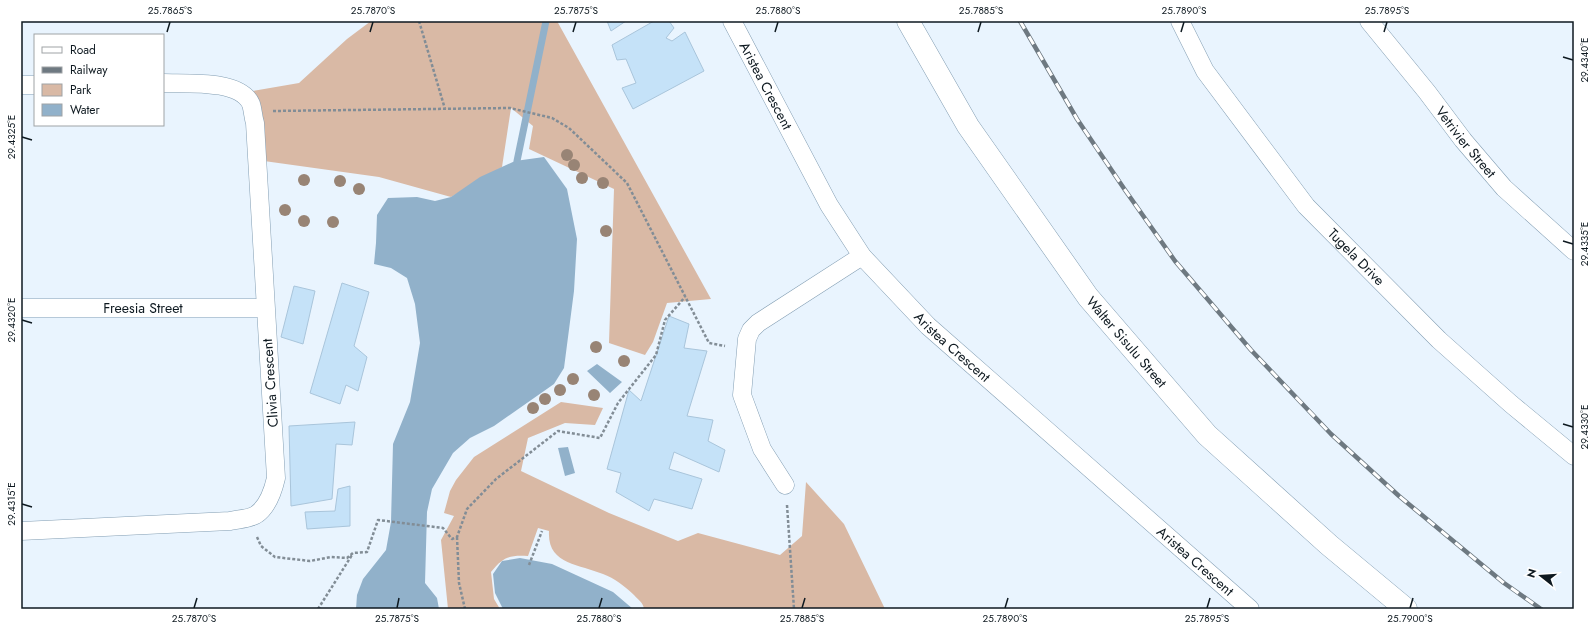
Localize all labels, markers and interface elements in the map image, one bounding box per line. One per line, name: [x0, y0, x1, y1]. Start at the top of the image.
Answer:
text: 25.7865°S: [148, 3, 193, 18]
text: 25.7870°S: [351, 3, 396, 18]
text: 25.7875°S: [554, 3, 599, 18]
text: 25.7880°S: [756, 3, 801, 18]
text: 25.7885°S: [959, 3, 1004, 18]
text: 25.7890°S: [1161, 3, 1207, 18]
text: 25.7895°S: [1365, 3, 1410, 18]
legend: [34, 34, 164, 126]
text: 29.4340°E: [1577, 37, 1592, 83]
street label: Aristea Crescent: [735, 38, 798, 134]
text: Road: [70, 41, 96, 59]
text: Railway: [70, 61, 108, 79]
text: Park: [70, 81, 92, 99]
text: Water: [70, 101, 101, 119]
street label: Vetrivier Street: [1431, 102, 1501, 182]
text: 29.4325°E: [4, 115, 19, 159]
text: 29.4335°E: [1577, 222, 1592, 266]
street label: Tugela Drive: [1323, 224, 1389, 290]
street label: Walter Sisulu Street: [1082, 292, 1172, 392]
text: 29.4320°E: [4, 297, 19, 343]
street label: Freesia Street: [103, 298, 183, 318]
street label: Aristea Crescent: [910, 307, 995, 387]
street label: Clivia Crescent: [257, 337, 283, 428]
text: 29.4330°E: [1577, 405, 1592, 449]
text: 29.4315°E: [4, 482, 19, 526]
street label: Aristea Crescent: [1153, 522, 1239, 601]
north arrow: [1521, 556, 1561, 596]
text: N: [1523, 567, 1540, 580]
text: 25.7870°S: [172, 611, 217, 626]
text: 25.7875°S: [375, 611, 420, 626]
text: 25.7880°S: [577, 611, 622, 626]
text: 25.7885°S: [780, 611, 825, 626]
text: 25.7890°S: [982, 611, 1028, 626]
text: 25.7895°S: [1185, 611, 1230, 626]
text: 25.7900°S: [1387, 611, 1433, 626]

